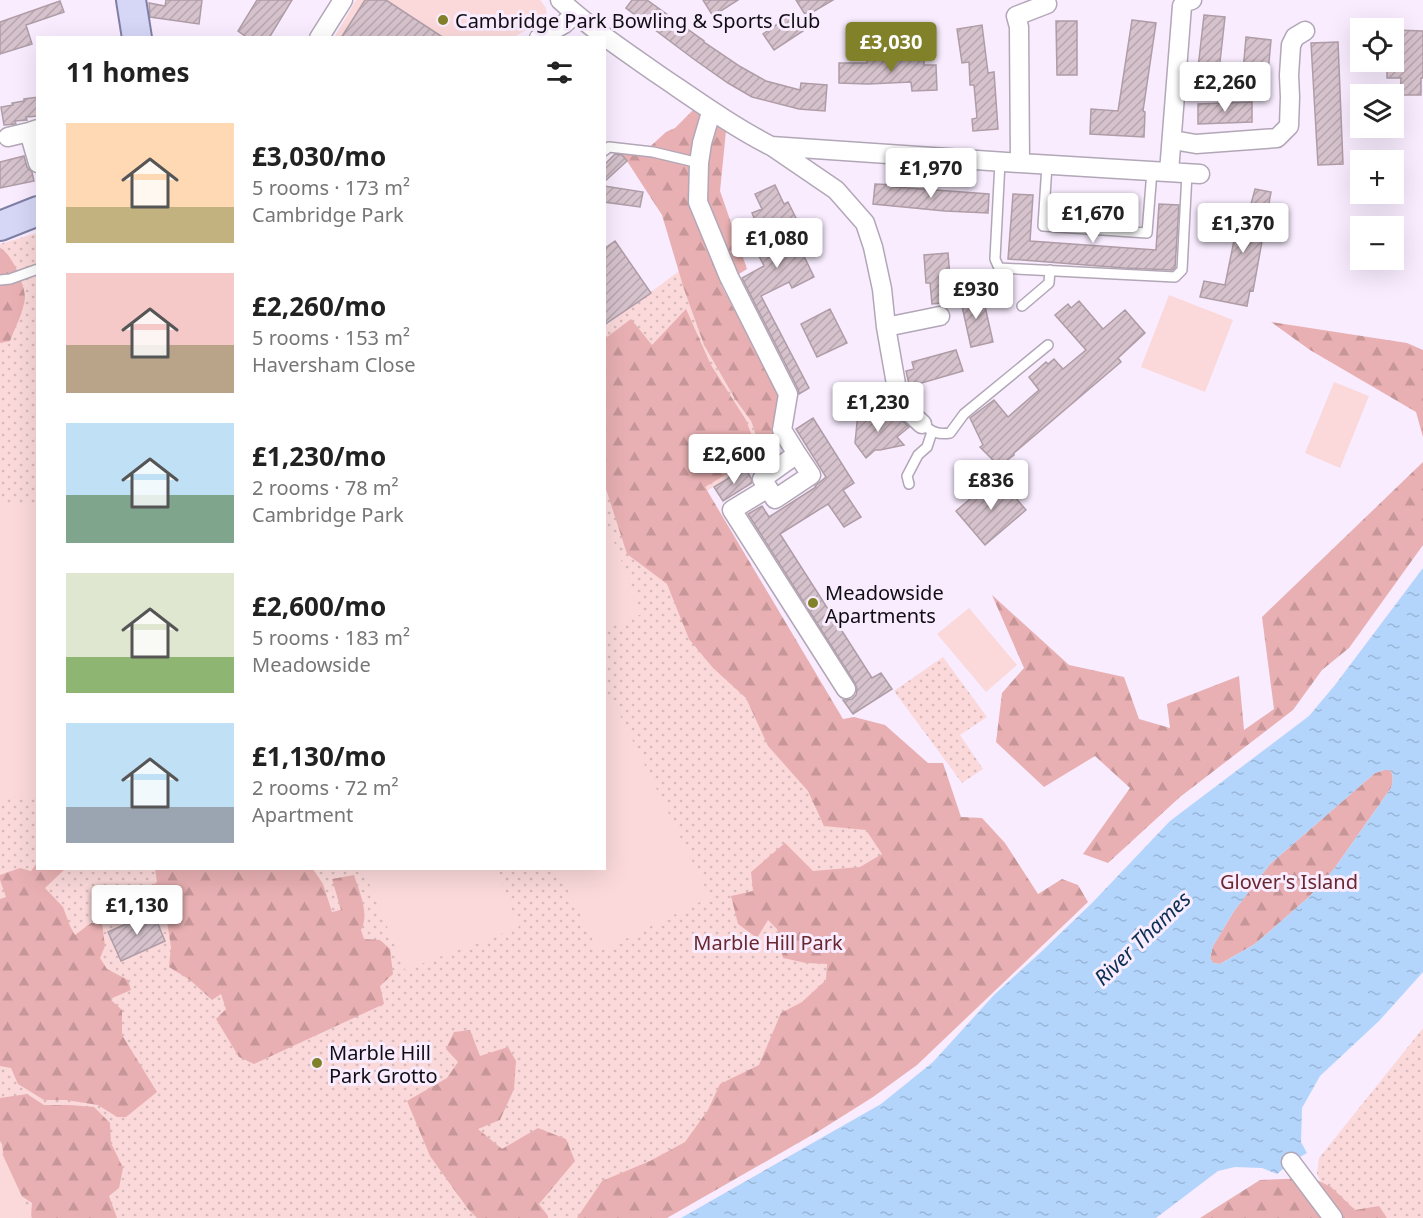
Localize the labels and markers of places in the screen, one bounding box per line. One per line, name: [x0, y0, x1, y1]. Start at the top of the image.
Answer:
place label: Cambridge Park Bowling & Sports Club: [455, 7, 820, 34]
marker: Cambridge Park Bowling & Sports Club: [436, 13, 450, 27]
pin: £3,030: [842, 22, 940, 73]
pin: £2,260: [1176, 62, 1274, 113]
pin: £1,970: [882, 148, 980, 199]
pin: £1,670: [1044, 193, 1142, 244]
pin: £1,370: [1194, 203, 1292, 254]
pin: £1,080: [728, 218, 826, 269]
pin: £930: [940, 269, 1012, 320]
pin: £1,230: [829, 382, 927, 433]
pin: £2,600: [685, 434, 783, 485]
pin: £836: [955, 460, 1027, 511]
place label: Meadowside Apartments: [825, 579, 944, 629]
marker: Meadowside Apartments: [806, 596, 820, 610]
pin: £1,130: [88, 885, 186, 936]
place label: Marble Hill Park Grotto: [329, 1039, 438, 1089]
marker: Marble Hill Park Grotto: [310, 1056, 324, 1070]

